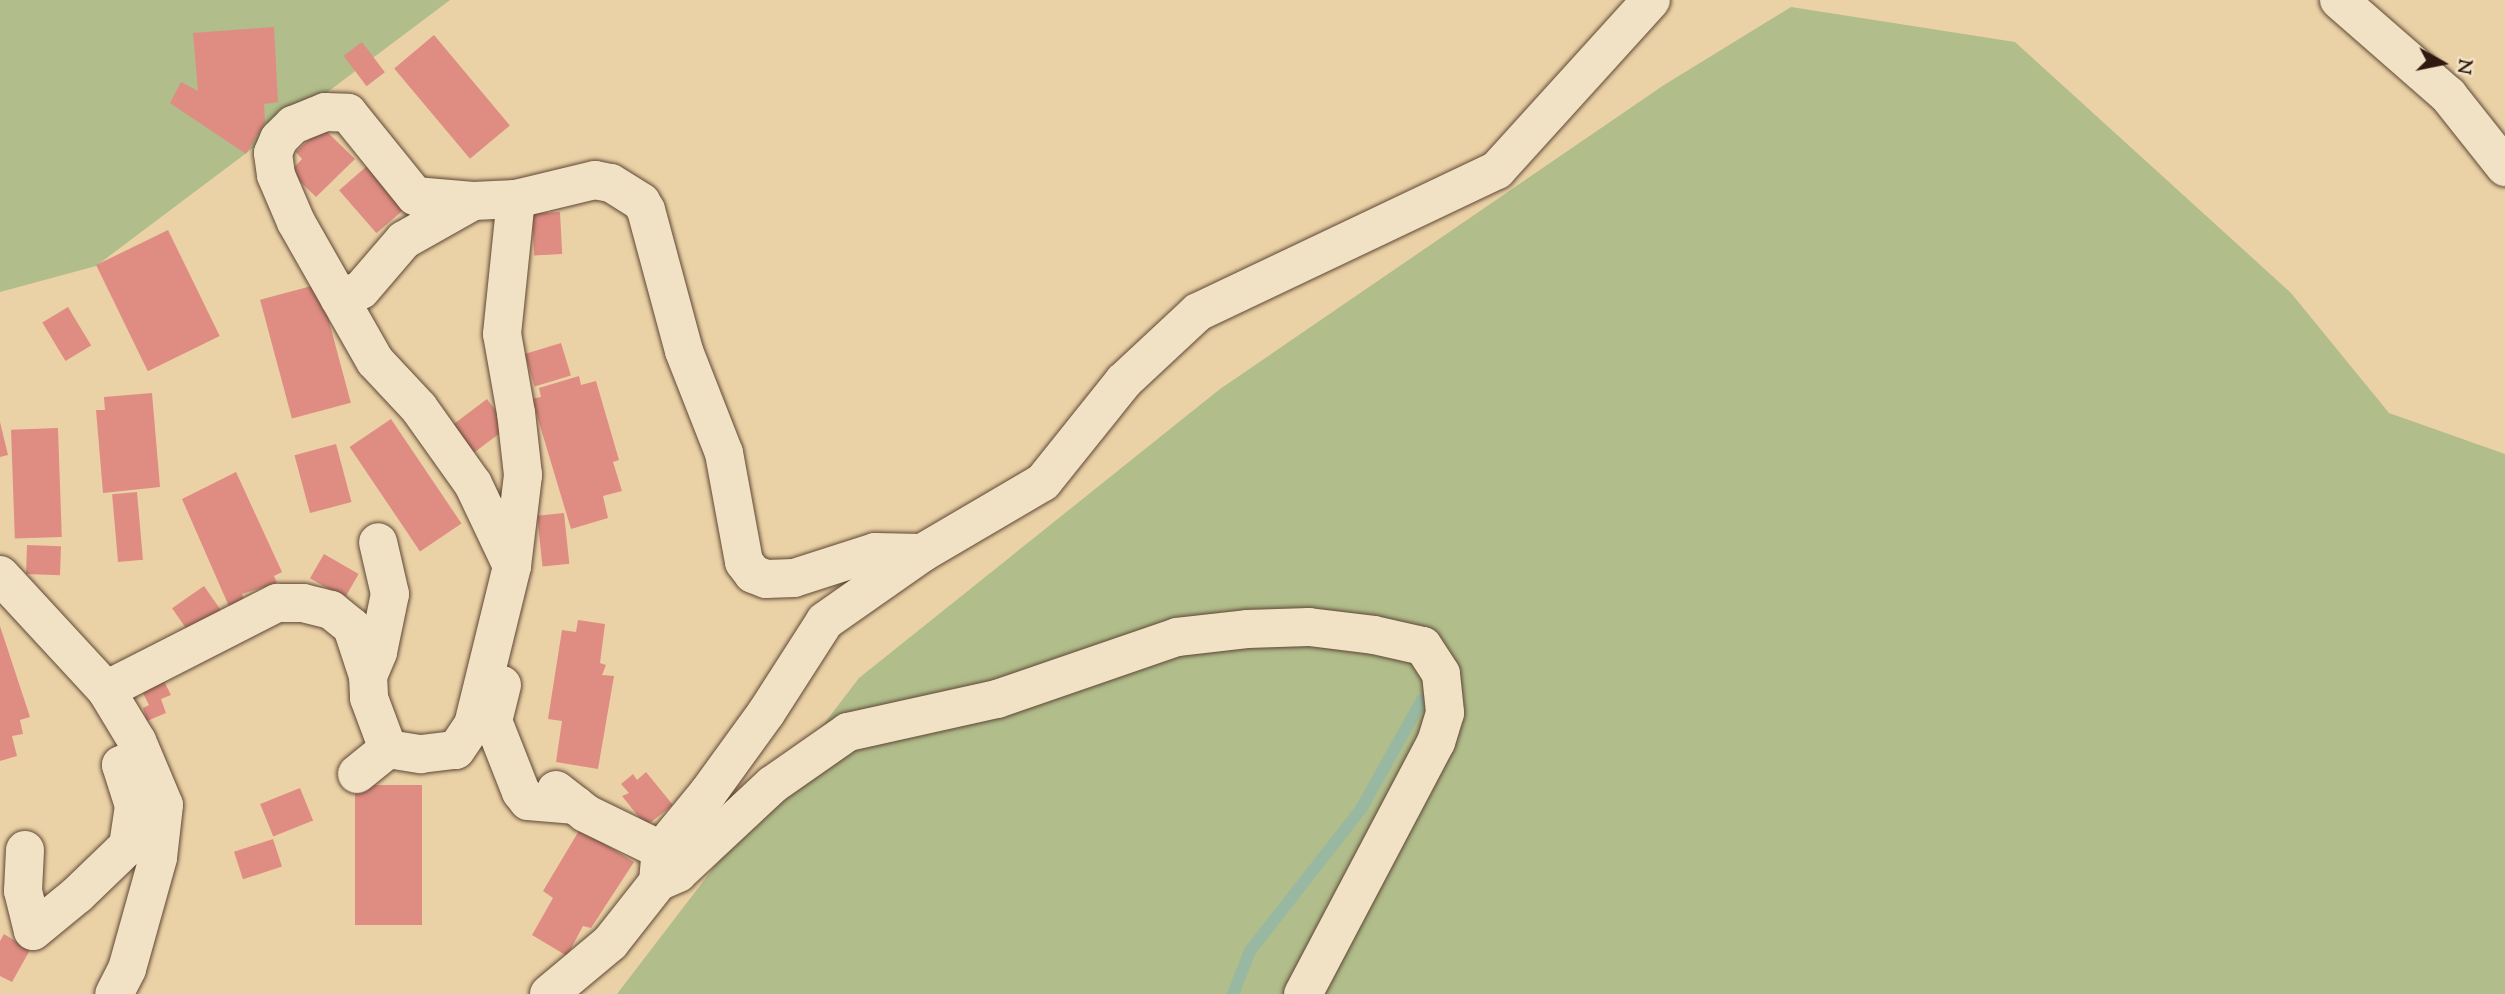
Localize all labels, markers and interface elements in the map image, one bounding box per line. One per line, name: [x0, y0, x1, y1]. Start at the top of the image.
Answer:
north arrow: [2407, 28, 2477, 98]
text: N: [2449, 57, 2478, 76]

